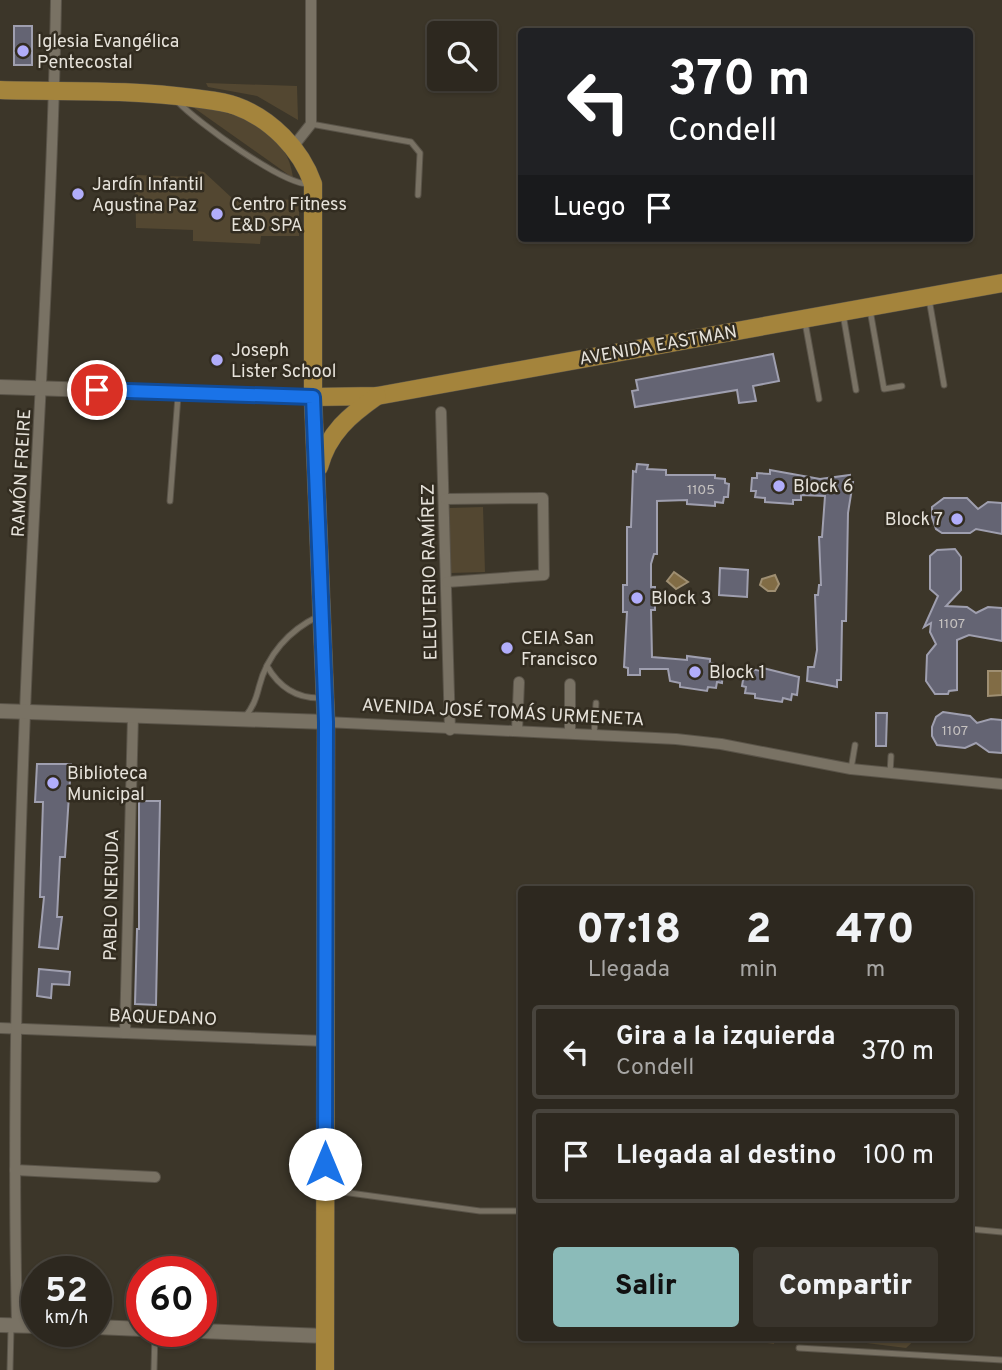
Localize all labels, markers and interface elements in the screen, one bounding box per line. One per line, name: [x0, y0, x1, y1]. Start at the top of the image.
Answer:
map controls: [427, 21, 497, 91]
button: search: [427, 21, 497, 91]
place label: Iglesia Evangélica Pentecostal: [37, 31, 179, 75]
marker: Iglesia Evangélica Pentecostal: [15, 43, 31, 59]
text: 370 m: [668, 51, 810, 113]
icon: left: [553, 56, 644, 147]
text: Condell: [668, 112, 777, 152]
place label: Jardín Infantil Agustina Paz: [92, 174, 204, 218]
marker: Jardín Infantil Agustina Paz: [70, 186, 86, 202]
icon: arrive: [640, 189, 678, 227]
text: Luego: [553, 192, 626, 225]
place label: Centro Fitness E&D SPA: [231, 194, 347, 238]
marker: Centro Fitness E&D SPA: [209, 206, 225, 222]
street label: AVENIDA EASTMAN: [578, 321, 739, 372]
place label: Joseph Lister School: [231, 340, 337, 384]
marker: Joseph Lister School: [209, 352, 225, 368]
pin: [67, 360, 127, 420]
icon: arrive: [78, 371, 116, 409]
street label: RAMÓN FREIRE: [6, 408, 37, 538]
place label: Block 6: [793, 476, 853, 499]
marker: Block 6: [771, 478, 787, 494]
house number: 1105: [687, 482, 715, 499]
street label: ELEUTERIO RAMÍREZ: [415, 483, 444, 661]
place label: Block 7: [885, 509, 943, 532]
marker: Block 7: [949, 511, 965, 527]
place label: Block 3: [651, 588, 711, 611]
marker: Block 3: [629, 590, 645, 606]
house number: 1107: [939, 616, 965, 633]
place label: CEIA San Francisco: [521, 628, 598, 672]
marker: CEIA San Francisco: [499, 640, 515, 656]
place label: Block 1: [709, 662, 765, 685]
marker: Block 1: [687, 664, 703, 680]
street label: AVENIDA JOSÉ TOMÁS URMENETA: [361, 693, 645, 732]
house number: 1107: [942, 723, 968, 740]
place label: Biblioteca Municipal: [67, 763, 148, 807]
marker: Biblioteca Municipal: [45, 775, 61, 791]
street label: PABLO NERUDA: [100, 829, 125, 961]
text: 07:18: [576, 905, 681, 958]
text: 2: [746, 905, 771, 958]
text: 470: [836, 905, 915, 958]
text: Llegada: [588, 956, 670, 985]
text: min: [740, 956, 778, 985]
text: m: [866, 956, 885, 985]
street label: BAQUEDANO: [109, 1005, 217, 1032]
text: Gira a la izquierda: [616, 1021, 835, 1054]
icon: left: [557, 1033, 595, 1071]
text: 370 m: [861, 1036, 934, 1069]
text: Condell: [616, 1054, 694, 1083]
position arrow: [288, 1127, 362, 1201]
icon: arrive: [557, 1137, 595, 1175]
text: Llegada al destino: [616, 1140, 836, 1173]
text: 100 m: [863, 1140, 934, 1173]
button: Salir: [553, 1247, 739, 1327]
button: Compartir: [753, 1247, 938, 1327]
speed limit sign: 60: [126, 1256, 217, 1347]
text: 52: [45, 1270, 88, 1314]
text: km/h: [45, 1307, 88, 1330]

